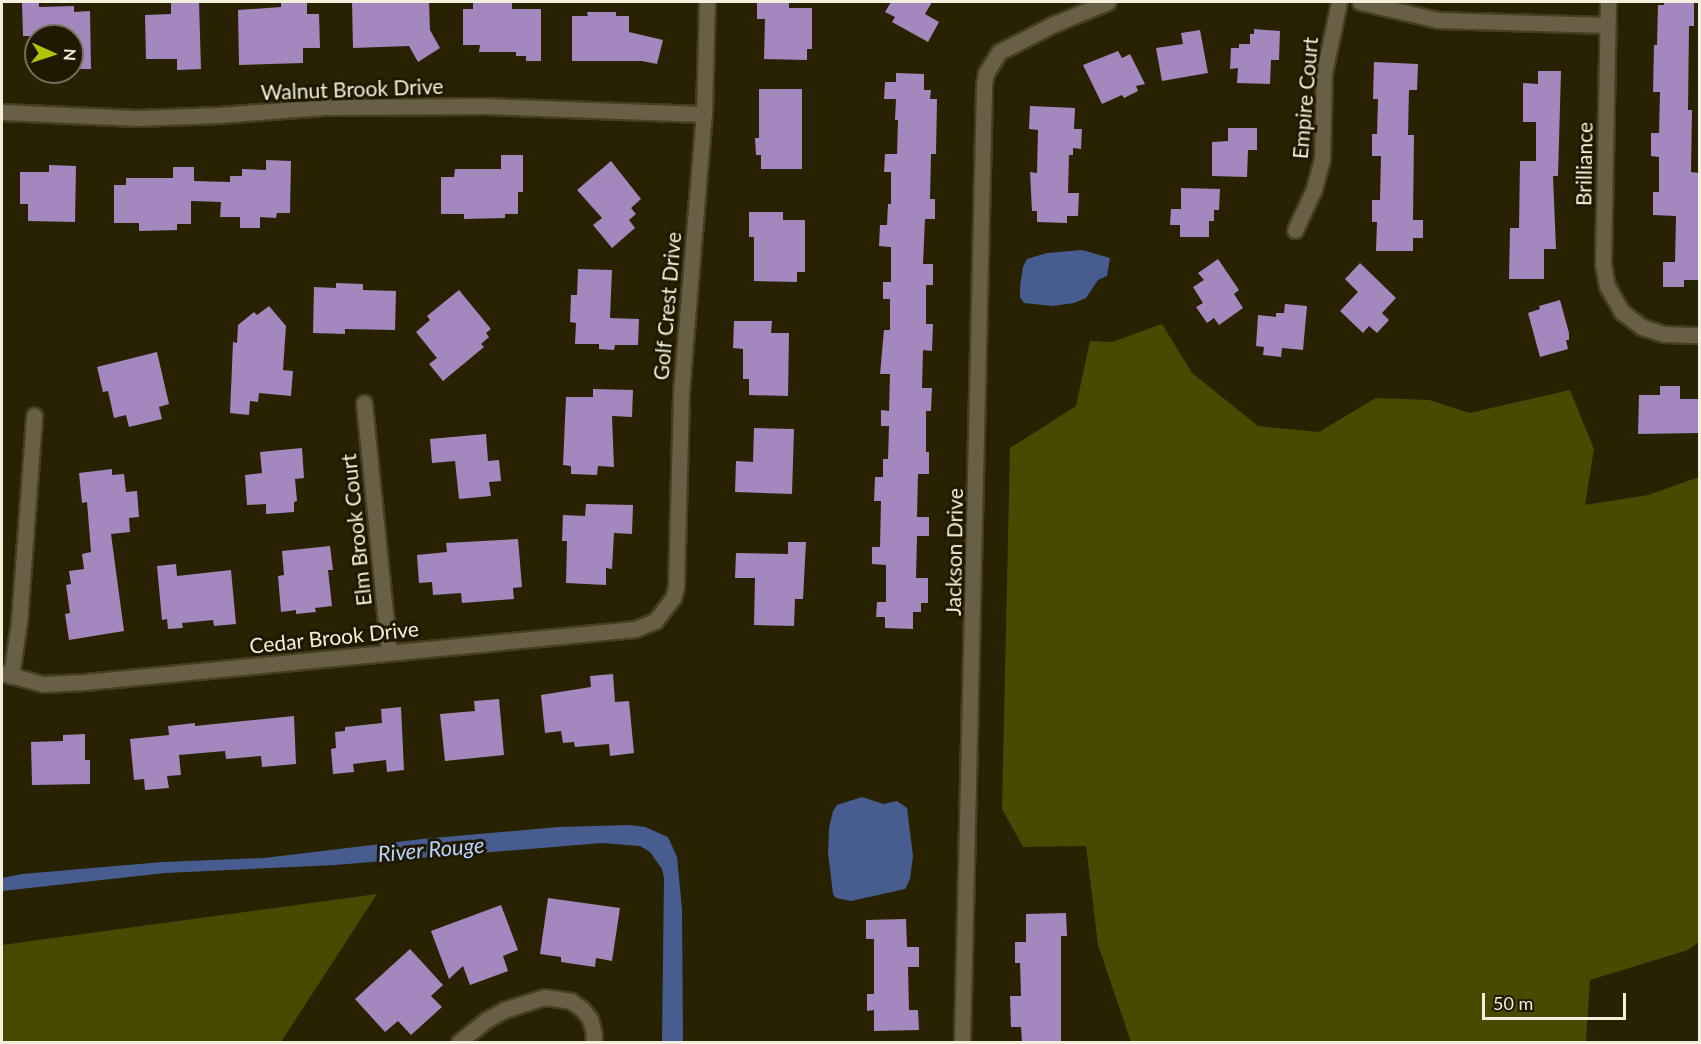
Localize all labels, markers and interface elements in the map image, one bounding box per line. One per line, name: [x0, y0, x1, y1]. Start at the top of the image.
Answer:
north arrow: [24, 24, 84, 84]
street label: Empire Court: [1287, 36, 1323, 160]
text: N: [61, 48, 80, 62]
street label: Walnut Brook Drive: [260, 73, 444, 105]
street label: Brilliance: [1571, 122, 1597, 206]
street label: Golf Crest Drive: [648, 231, 686, 381]
street label: Elm Brook Court: [335, 453, 377, 607]
street label: Jackson Drive: [940, 488, 968, 616]
street label: Cedar Brook Drive: [248, 616, 420, 658]
water label: River Rouge: [376, 831, 486, 867]
scale bar: [1485, 981, 1629, 1019]
text: 50 m: [1493, 992, 1533, 1014]

